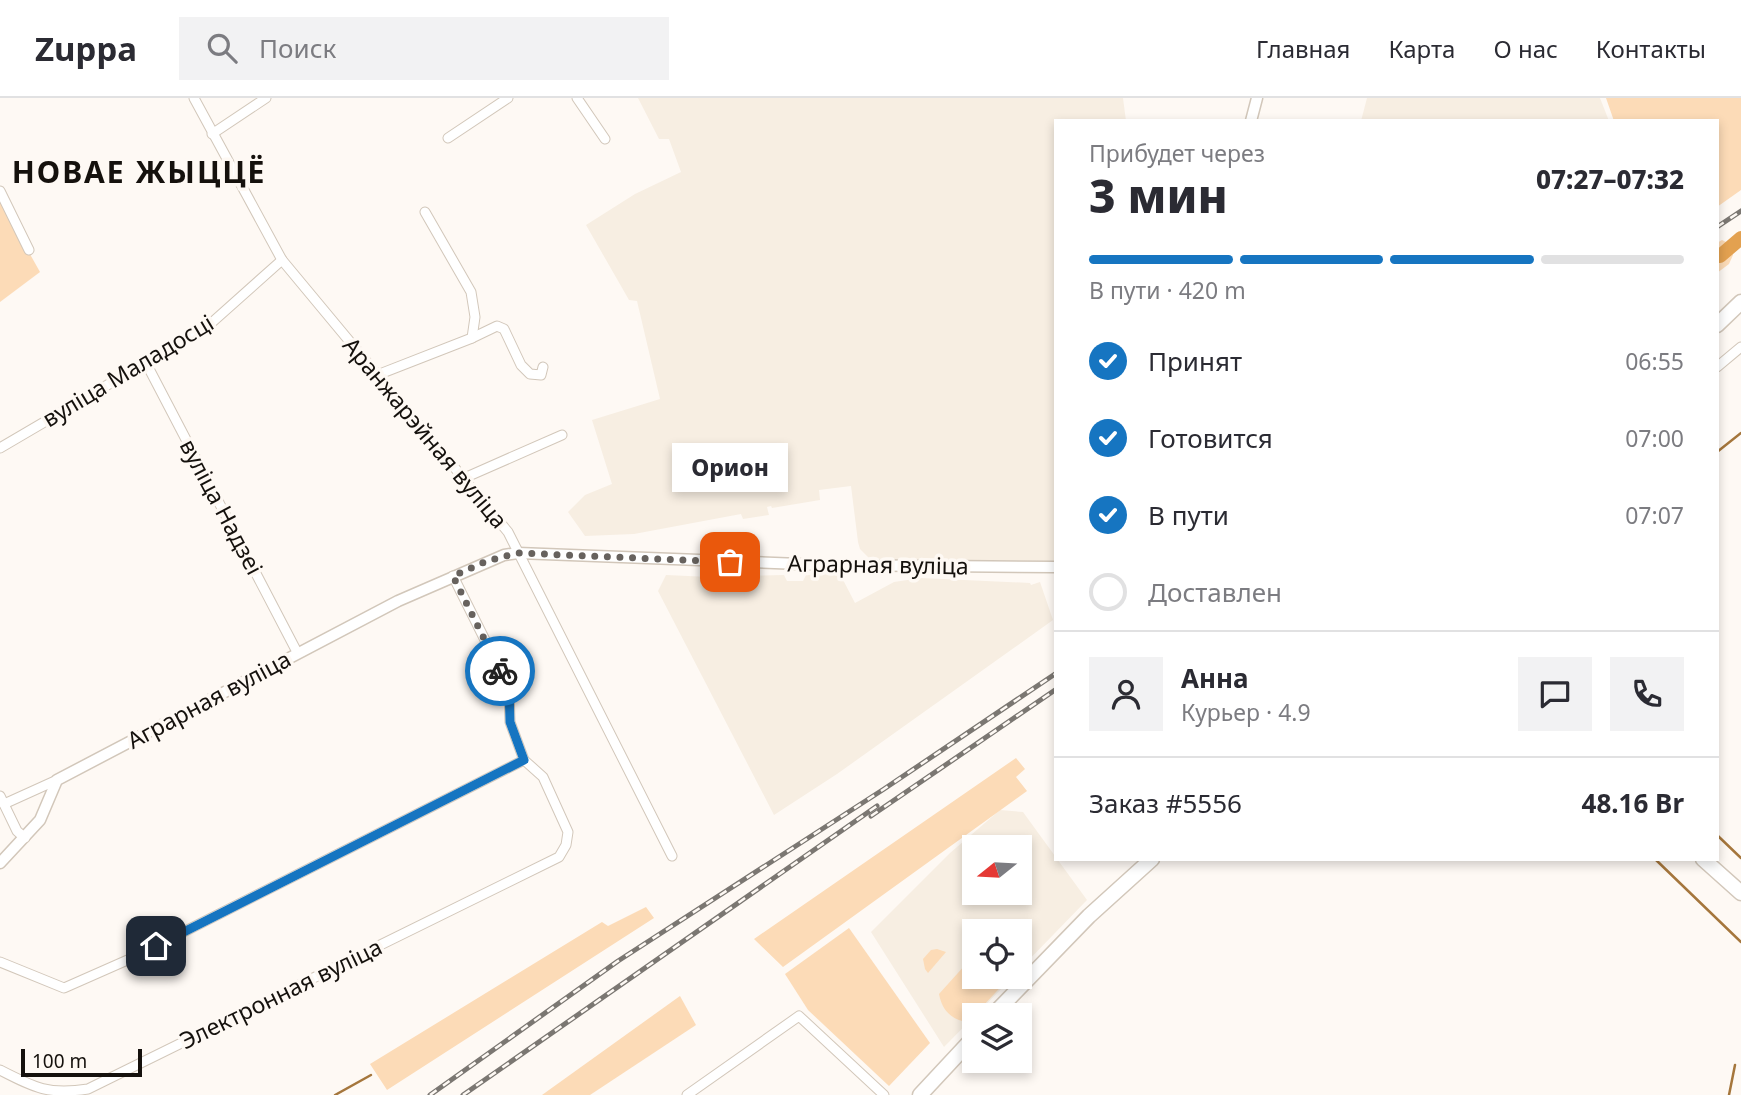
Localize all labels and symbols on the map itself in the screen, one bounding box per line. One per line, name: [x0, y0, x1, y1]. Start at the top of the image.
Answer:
district label: НОВАЕ ЖЫЦЦЁ: [12, 151, 266, 192]
street label: вуліца Маладосці: [36, 306, 219, 434]
street label: Аранжарэйная вуліца: [336, 330, 515, 535]
street label: вуліца Надзеі: [173, 433, 271, 580]
callout: Орион: [672, 443, 788, 492]
pin: [700, 532, 760, 592]
street label: Аграрная вуліца: [787, 546, 969, 582]
courier: [465, 636, 535, 706]
street label: Аграрная вуліца: [121, 642, 296, 756]
north arrow: [962, 835, 1032, 905]
pin: [126, 916, 186, 976]
street label: Электронная вуліца: [174, 930, 387, 1056]
scale bar: [21, 1046, 142, 1078]

